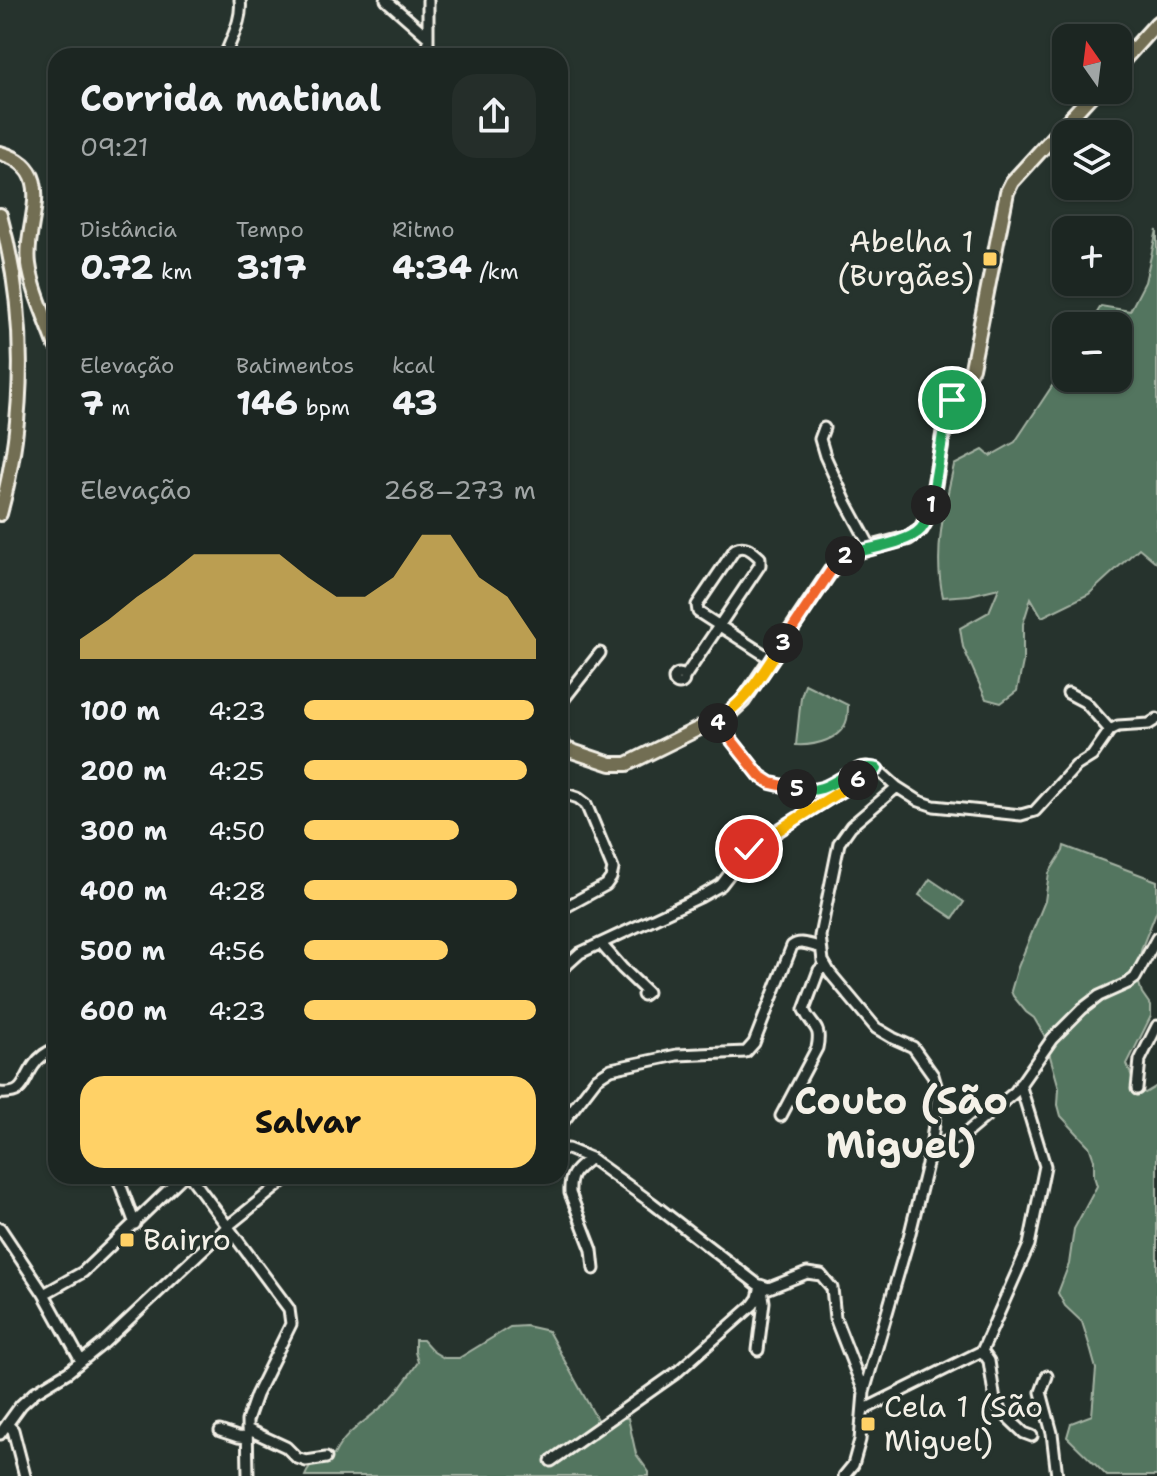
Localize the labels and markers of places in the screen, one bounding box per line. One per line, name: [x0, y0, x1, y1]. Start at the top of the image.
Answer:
place label: Abelha 1 (Burgães): [837, 221, 974, 296]
marker: Abelha 1 (Burgães): [981, 250, 999, 268]
pin: [918, 366, 986, 434]
pin: 1: [911, 485, 951, 525]
pin: 2: [825, 536, 865, 576]
pin: 3: [763, 623, 803, 663]
pin: 4: [698, 703, 738, 743]
pin: 6: [838, 760, 878, 800]
pin: 5: [777, 769, 817, 809]
pin: [715, 815, 783, 883]
place label: Bairro: [143, 1219, 231, 1260]
marker: Bairro: [118, 1231, 136, 1249]
place label: Cela 1 (São Miguel): [884, 1386, 1043, 1461]
marker: Cela 1 (São Miguel): [859, 1415, 877, 1433]

